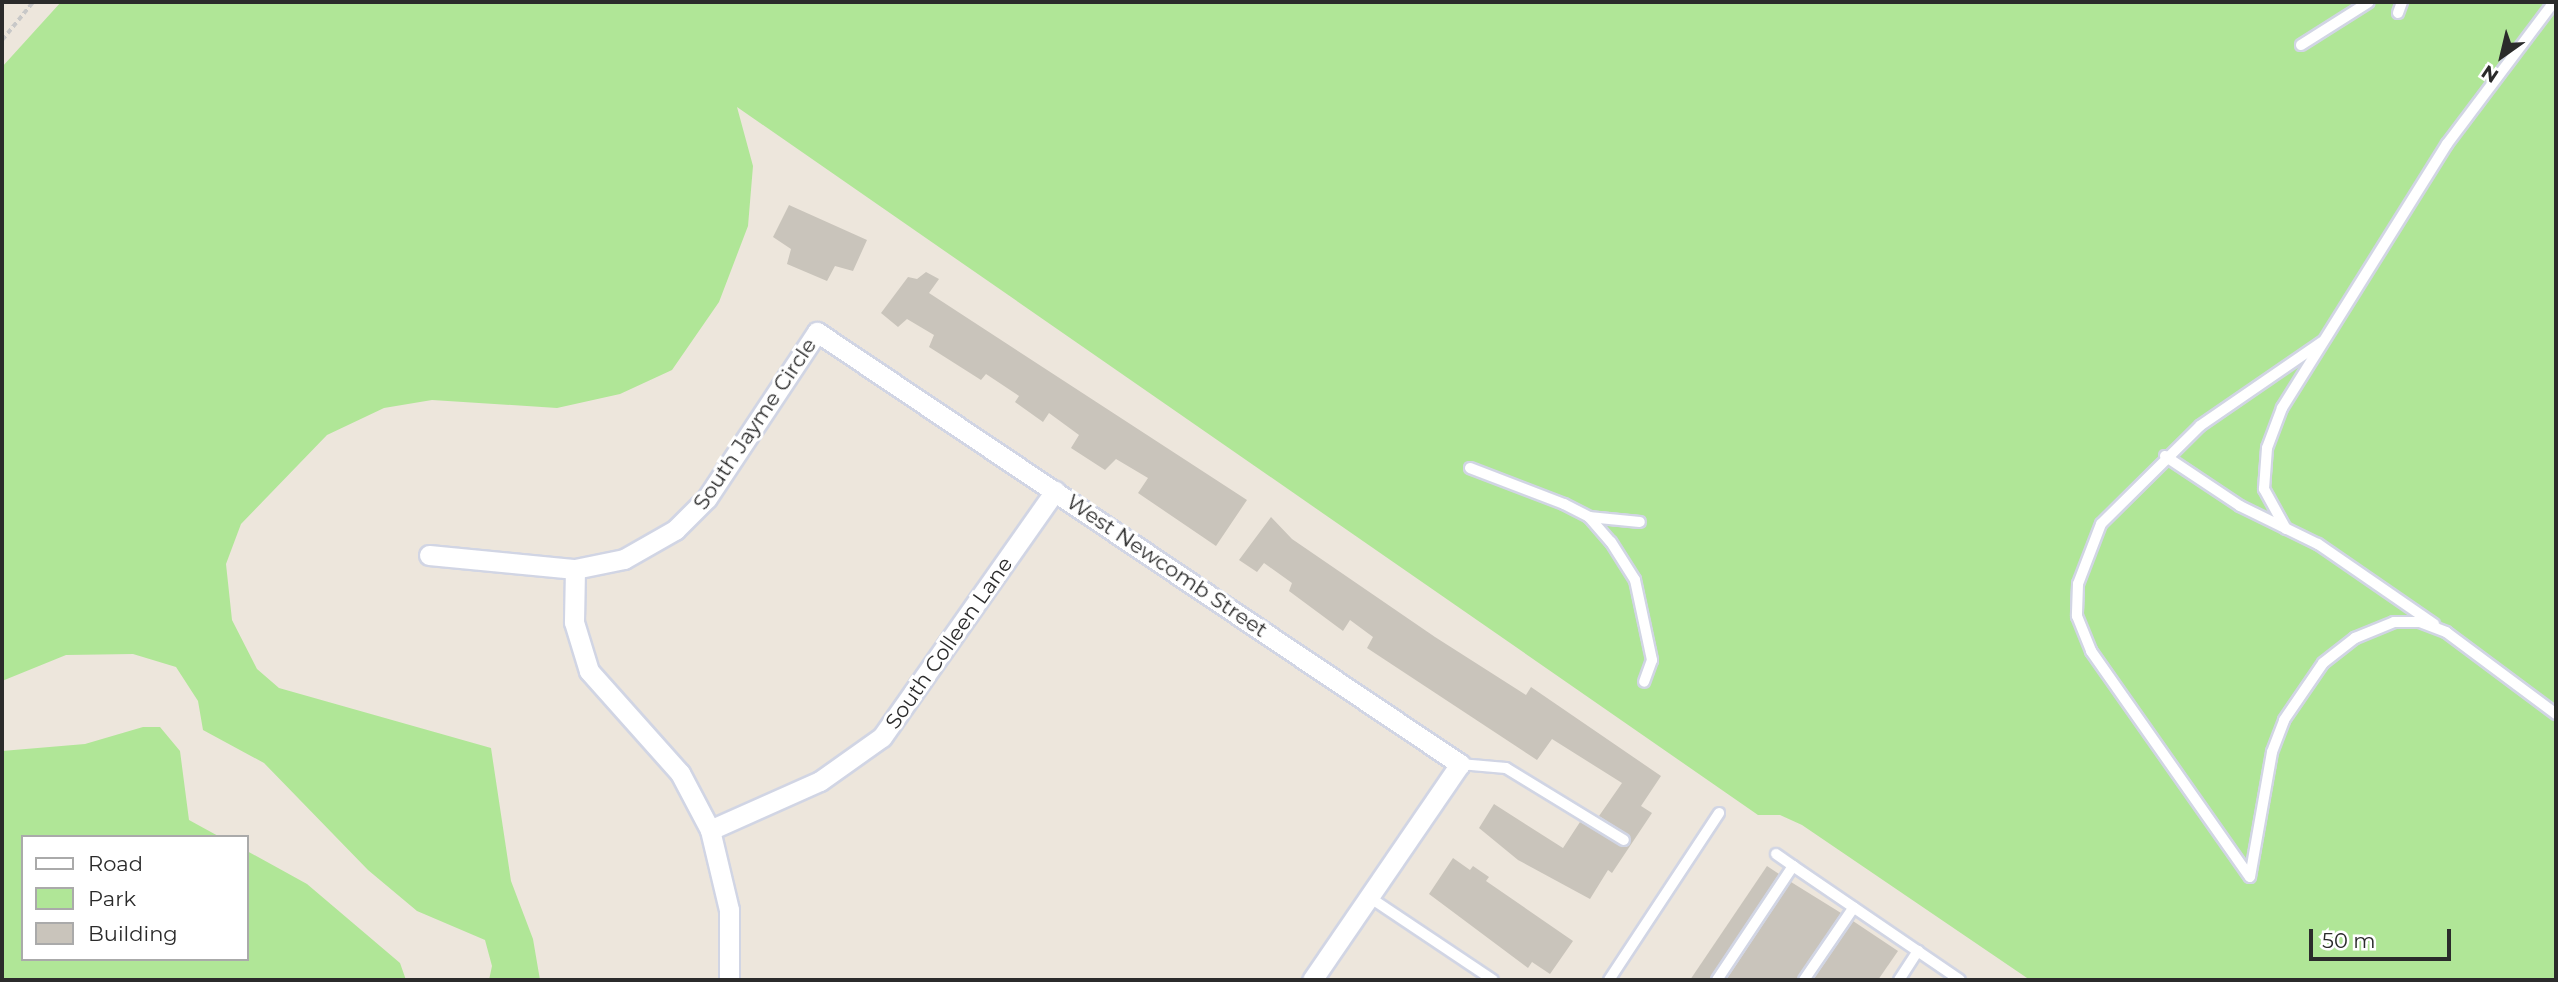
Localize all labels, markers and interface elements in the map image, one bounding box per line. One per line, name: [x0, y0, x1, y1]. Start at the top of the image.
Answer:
north arrow: [2467, 21, 2537, 91]
text: N: [2477, 60, 2503, 88]
street label: South Jayme Circle: [688, 333, 822, 515]
street label: West Newcomb Street: [1062, 489, 1272, 643]
street label: South Colleen Lane: [880, 552, 1018, 734]
legend: [21, 835, 248, 961]
text: Road: [88, 851, 143, 876]
text: Park: [88, 886, 136, 911]
scale bar: [2313, 916, 2455, 960]
text: Building: [88, 921, 178, 946]
text: 50 m: [2322, 928, 2376, 953]

